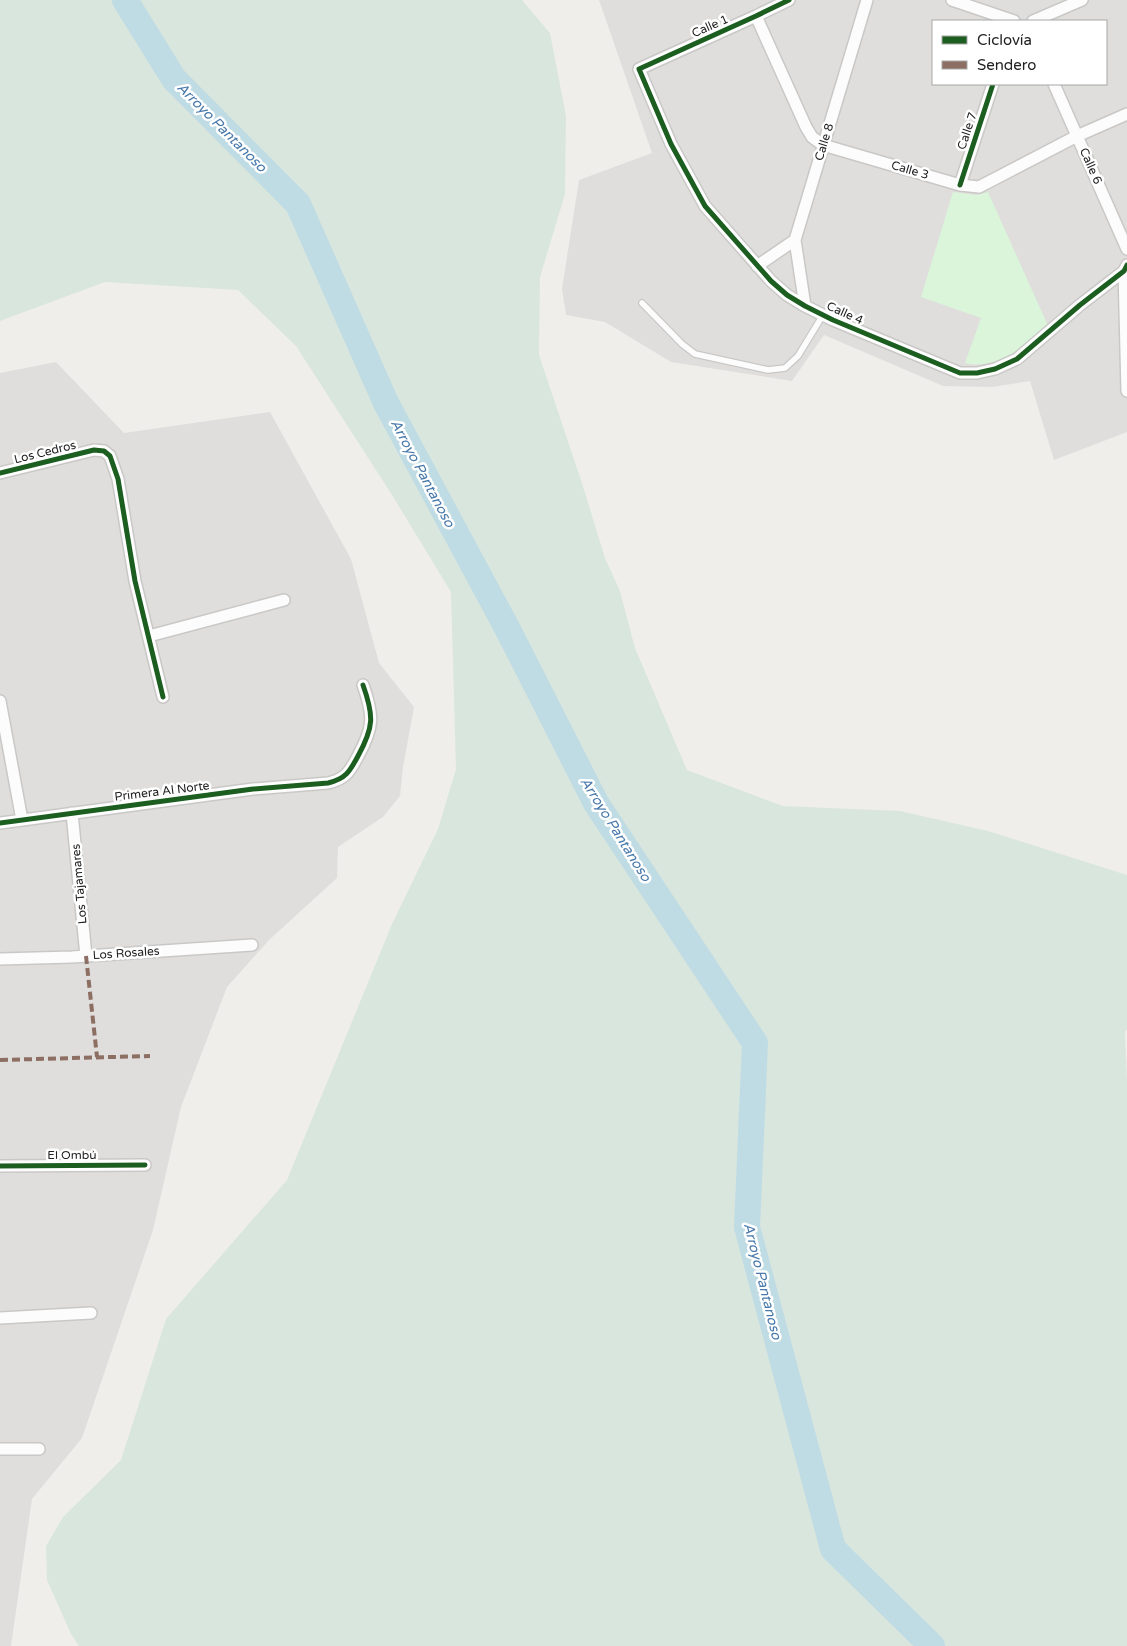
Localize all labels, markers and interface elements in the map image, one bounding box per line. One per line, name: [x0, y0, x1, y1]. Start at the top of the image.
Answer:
street label: Calle 1: [690, 12, 730, 40]
legend: [932, 20, 1107, 85]
text: Ciclovía: [977, 31, 1032, 49]
text: Sendero: [977, 56, 1036, 74]
water label: Arroyo Pantanoso: [173, 79, 271, 177]
street label: Calle 7: [954, 111, 980, 151]
street label: Calle 8: [812, 122, 836, 162]
street label: Calle 6: [1077, 146, 1105, 186]
street label: Calle 3: [890, 158, 930, 182]
street label: Calle 4: [825, 299, 866, 327]
water label: Arroyo Pantanoso: [387, 416, 459, 531]
street label: Los Cedros: [13, 438, 78, 466]
water label: Arroyo Pantanoso: [577, 774, 655, 886]
street label: Primera Al Norte: [114, 778, 210, 804]
street label: Los Tajamares: [68, 843, 89, 925]
street label: Los Rosales: [92, 944, 160, 962]
street label: El Ombú: [47, 1148, 97, 1162]
water label: Arroyo Pantanoso: [740, 1221, 786, 1343]

